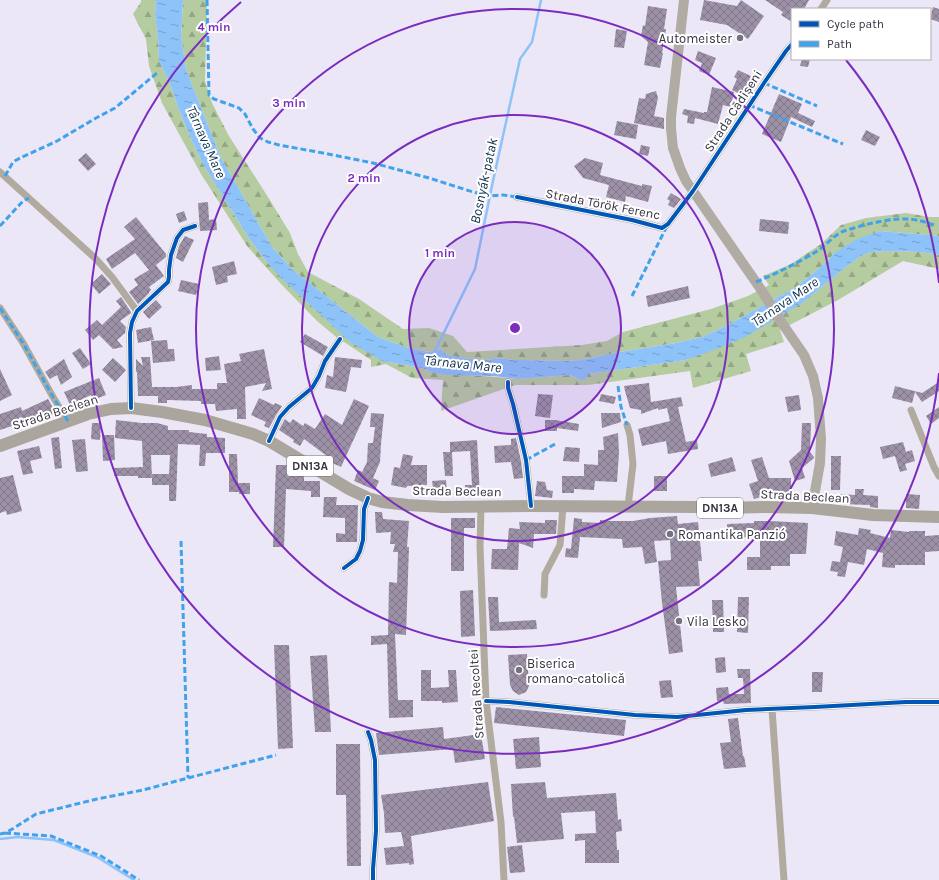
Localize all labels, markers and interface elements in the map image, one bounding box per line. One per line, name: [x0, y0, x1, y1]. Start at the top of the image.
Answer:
legend: [791, 8, 931, 60]
text: Cycle path: [827, 17, 884, 31]
text: 4 min: [198, 20, 230, 34]
place label: Automeister: [659, 31, 732, 46]
marker: Automeister: [735, 33, 745, 43]
text: Path: [827, 37, 852, 51]
street label: Strada Cădișeni: [701, 67, 765, 155]
text: 3 min: [272, 96, 306, 110]
water label: Târnava Mare: [183, 103, 230, 181]
water label: Bosnyák-patak: [467, 136, 502, 225]
text: 2 min: [347, 171, 381, 185]
street label: Strada Török Ferenc: [544, 186, 662, 222]
text: 1 min: [425, 246, 455, 260]
water label: Târnava Mare: [748, 273, 822, 331]
centre of rings: [508, 321, 522, 335]
water label: Târnava Mare: [424, 352, 503, 377]
street label: Strada Beclean: [10, 391, 100, 433]
road number: DN13A: [287, 456, 333, 476]
street label: Strada Beclean: [412, 483, 502, 499]
street label: Strada Beclean: [760, 486, 850, 506]
road number: DN13A: [697, 498, 743, 518]
place label: Romantika Panzió: [678, 527, 786, 542]
marker: Romantika Panzió: [665, 529, 675, 539]
place label: Vila Lesko: [687, 614, 746, 629]
marker: Vila Lesko: [674, 616, 684, 626]
street label: Strada Recoltei: [465, 649, 487, 739]
place label: Biserica romano-catolică: [527, 656, 625, 686]
marker: Biserica romano-catolică: [514, 665, 524, 675]

